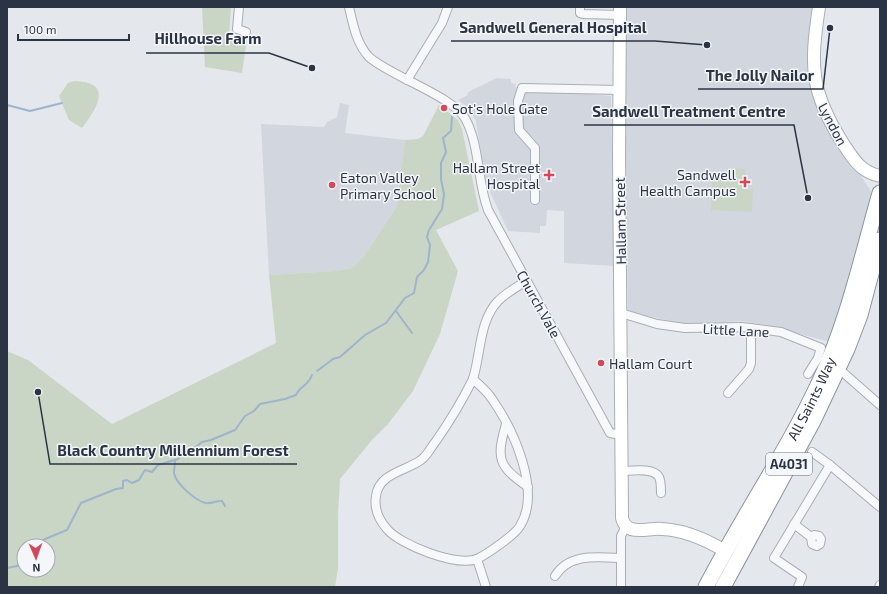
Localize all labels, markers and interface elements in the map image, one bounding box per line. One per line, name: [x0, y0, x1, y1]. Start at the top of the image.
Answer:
callout: Sandwell General Hospital: [451, 14, 655, 41]
scale bar: [18, 16, 129, 42]
text: Sandwell General Hospital: [459, 18, 647, 36]
text: 100 m: [24, 22, 56, 36]
callout: Hillhouse Farm: [146, 26, 269, 53]
text: Hillhouse Farm: [155, 29, 262, 47]
callout: The Jolly Nailor: [698, 62, 823, 89]
text: The Jolly Nailor: [706, 66, 815, 85]
callout: Sandwell Treatment Centre: [584, 98, 794, 125]
place label: Sot's Hole Gate: [452, 100, 548, 117]
street label: Lyndon: [815, 100, 851, 148]
text: Sandwell Treatment Centre: [592, 102, 786, 120]
marker: Sot's Hole Gate: [439, 103, 449, 113]
place label: Hallam Street Hospital: [453, 159, 541, 192]
place label: Sandwell Health Campus: [640, 166, 737, 199]
place label: Eaton Valley Primary School: [340, 169, 437, 202]
marker: Hallam Street Hospital: [543, 169, 555, 181]
marker: Sandwell Health Campus: [739, 176, 751, 188]
street label: Hallam Street: [611, 177, 629, 265]
marker: Eaton Valley Primary School: [327, 180, 337, 190]
street label: Church Vale: [513, 267, 565, 341]
street label: Little Lane: [702, 320, 770, 340]
street label: All Saints Way: [783, 354, 838, 443]
place label: Hallam Court: [609, 355, 692, 372]
marker: Hallam Court: [596, 358, 606, 368]
callout: Black Country Millennium Forest: [50, 437, 297, 464]
text: Black Country Millennium Forest: [57, 441, 289, 460]
road number: A4031: [766, 453, 812, 475]
north arrow: [16, 538, 56, 578]
text: N: [32, 562, 41, 575]

